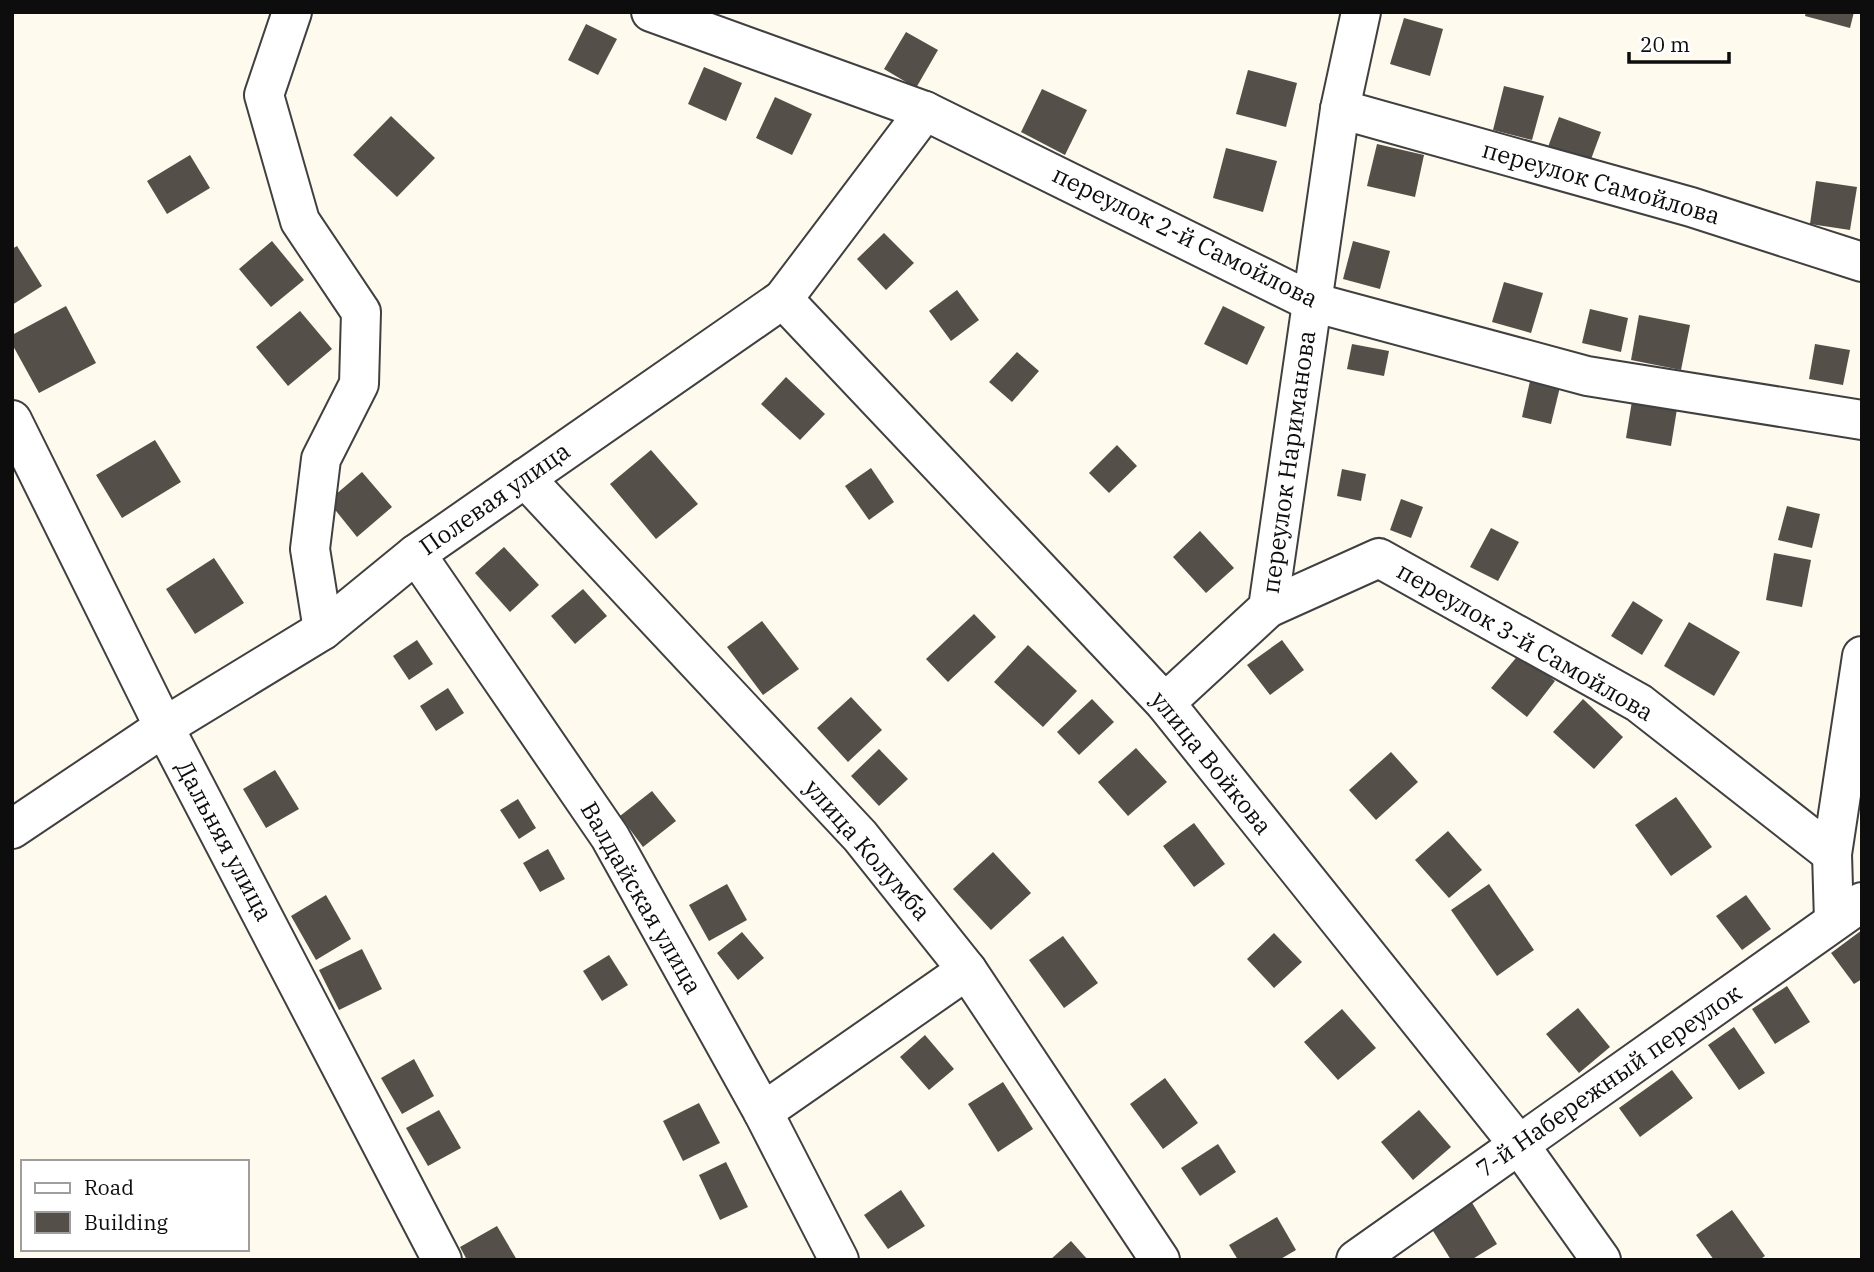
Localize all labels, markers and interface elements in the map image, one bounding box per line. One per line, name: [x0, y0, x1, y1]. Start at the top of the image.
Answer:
scale bar: [1629, 21, 1729, 65]
text: 20 m: [1640, 30, 1690, 58]
street label: переулок Самойлова: [1479, 133, 1724, 231]
street label: переулок 2-й Самойлова: [1047, 158, 1323, 314]
street label: переулок Нариманова: [1254, 328, 1322, 596]
street label: Полевая улица: [413, 434, 576, 562]
street label: переулок 3-й Самойлова: [1391, 554, 1660, 728]
street label: улица Войкова: [1144, 684, 1280, 841]
street label: Дальняя улица: [169, 755, 281, 926]
street label: улица Колумба: [797, 772, 938, 927]
street label: Валдайская улица: [574, 795, 710, 1000]
street label: 7-й Набережный переулок: [1469, 976, 1747, 1184]
legend: [21, 1160, 248, 1251]
text: Road: [84, 1173, 134, 1201]
text: Building: [84, 1208, 169, 1236]

